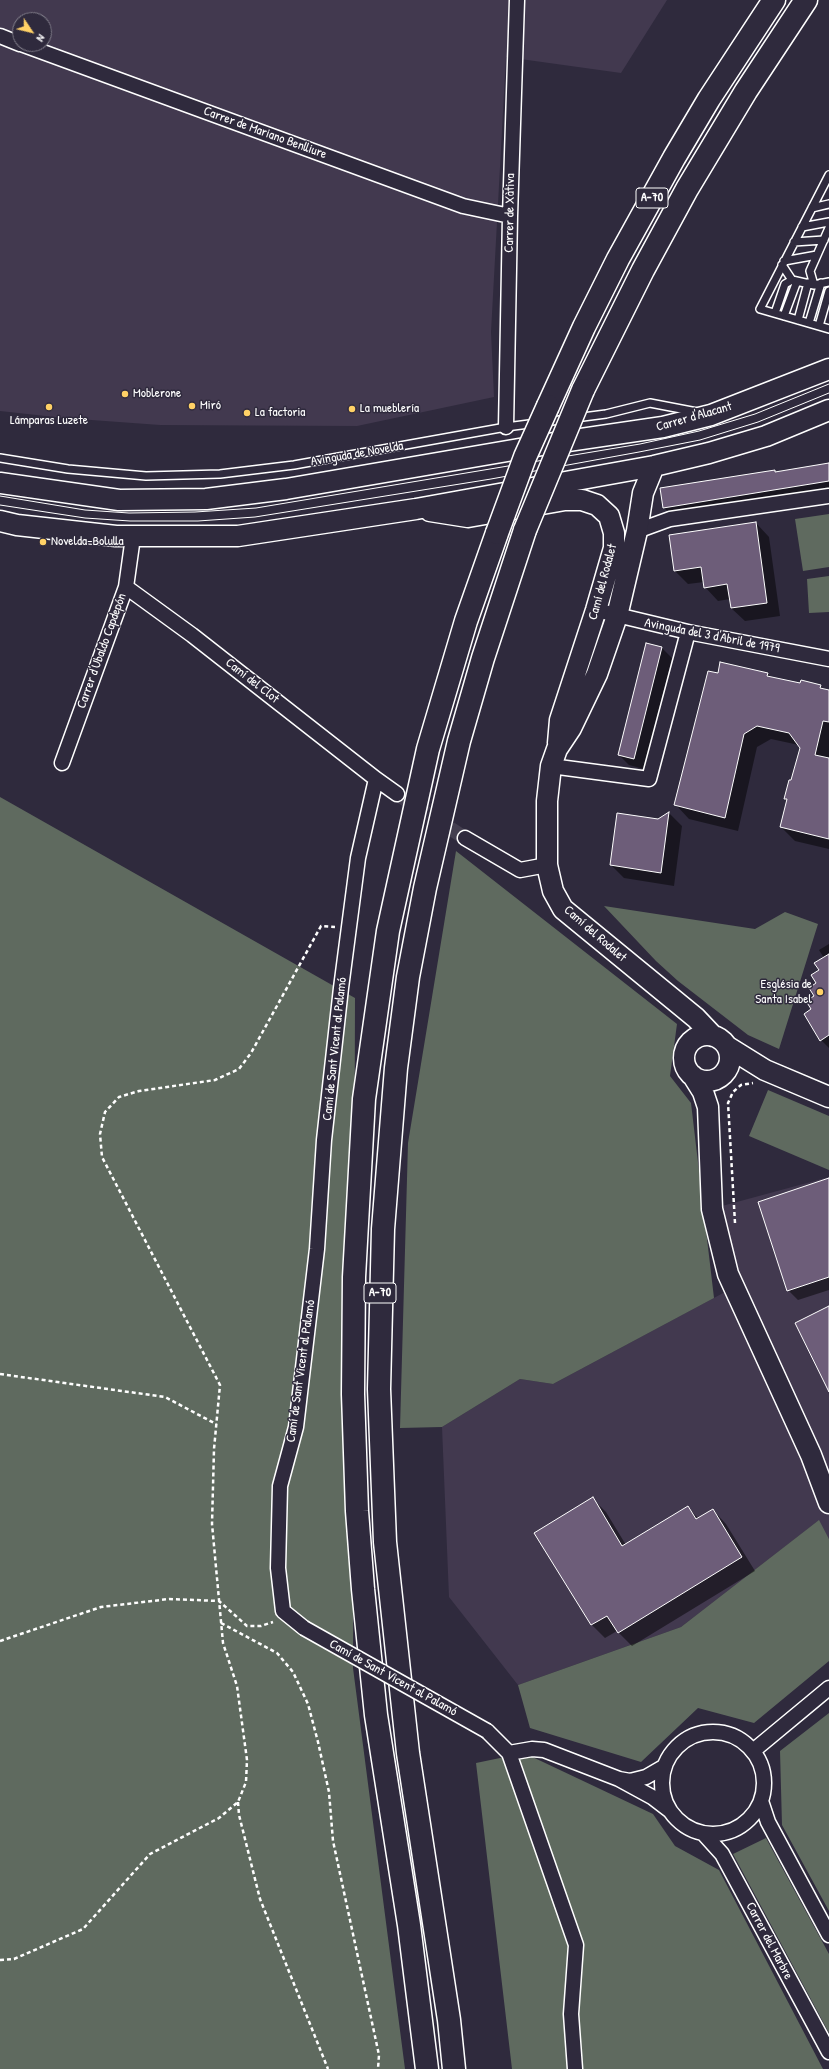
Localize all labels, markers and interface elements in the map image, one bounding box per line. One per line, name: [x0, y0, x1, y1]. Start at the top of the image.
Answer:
north arrow: [12, 12, 52, 52]
text: N: [34, 32, 48, 45]
street label: Carrer de Mariano Benlliure: [201, 103, 329, 163]
street label: Carrer de Xàtiva: [502, 173, 518, 253]
road number: A-70: [636, 188, 668, 208]
place label: Moblerone: [133, 386, 181, 402]
marker: Moblerone: [120, 389, 130, 399]
place label: Miró: [200, 398, 221, 414]
street label: Carrer d'Alacant: [654, 399, 734, 435]
marker: Miró: [187, 401, 197, 411]
place label: La mueblería: [360, 401, 419, 417]
marker: Lámparas Luzete: [44, 402, 54, 412]
marker: La mueblería: [347, 404, 357, 414]
place label: La factoria: [255, 405, 305, 421]
marker: La factoria: [242, 408, 252, 418]
place label: Lámparas Luzete: [10, 413, 88, 429]
street label: Avinguda de Novelda: [309, 438, 405, 470]
place label: Novelda-Bolulla: [51, 534, 124, 550]
marker: Novelda-Bolulla: [38, 537, 48, 547]
street label: Camí del Rodalet: [585, 542, 621, 622]
street label: Carrer d'Ubaldo Capdepón: [74, 591, 130, 711]
street label: Avinguda del 3 d'Abril de 1979: [643, 615, 781, 657]
street label: Camí del Clot: [222, 655, 282, 707]
street label: Camí del Rodalet: [560, 903, 630, 965]
street label: Camí de Sant Vicent al Palamó: [320, 977, 350, 1121]
place label: Església de Santa Isabel: [755, 977, 812, 1008]
marker: Església de Santa Isabel: [815, 987, 825, 997]
road number: A-70: [364, 1283, 396, 1303]
street label: Camí de Sant Vicent al Palamó: [283, 1299, 319, 1443]
street label: Camí de Sant Vicent al Palamó: [326, 1636, 460, 1720]
street label: Carrer del Marbre: [742, 1900, 796, 1982]

